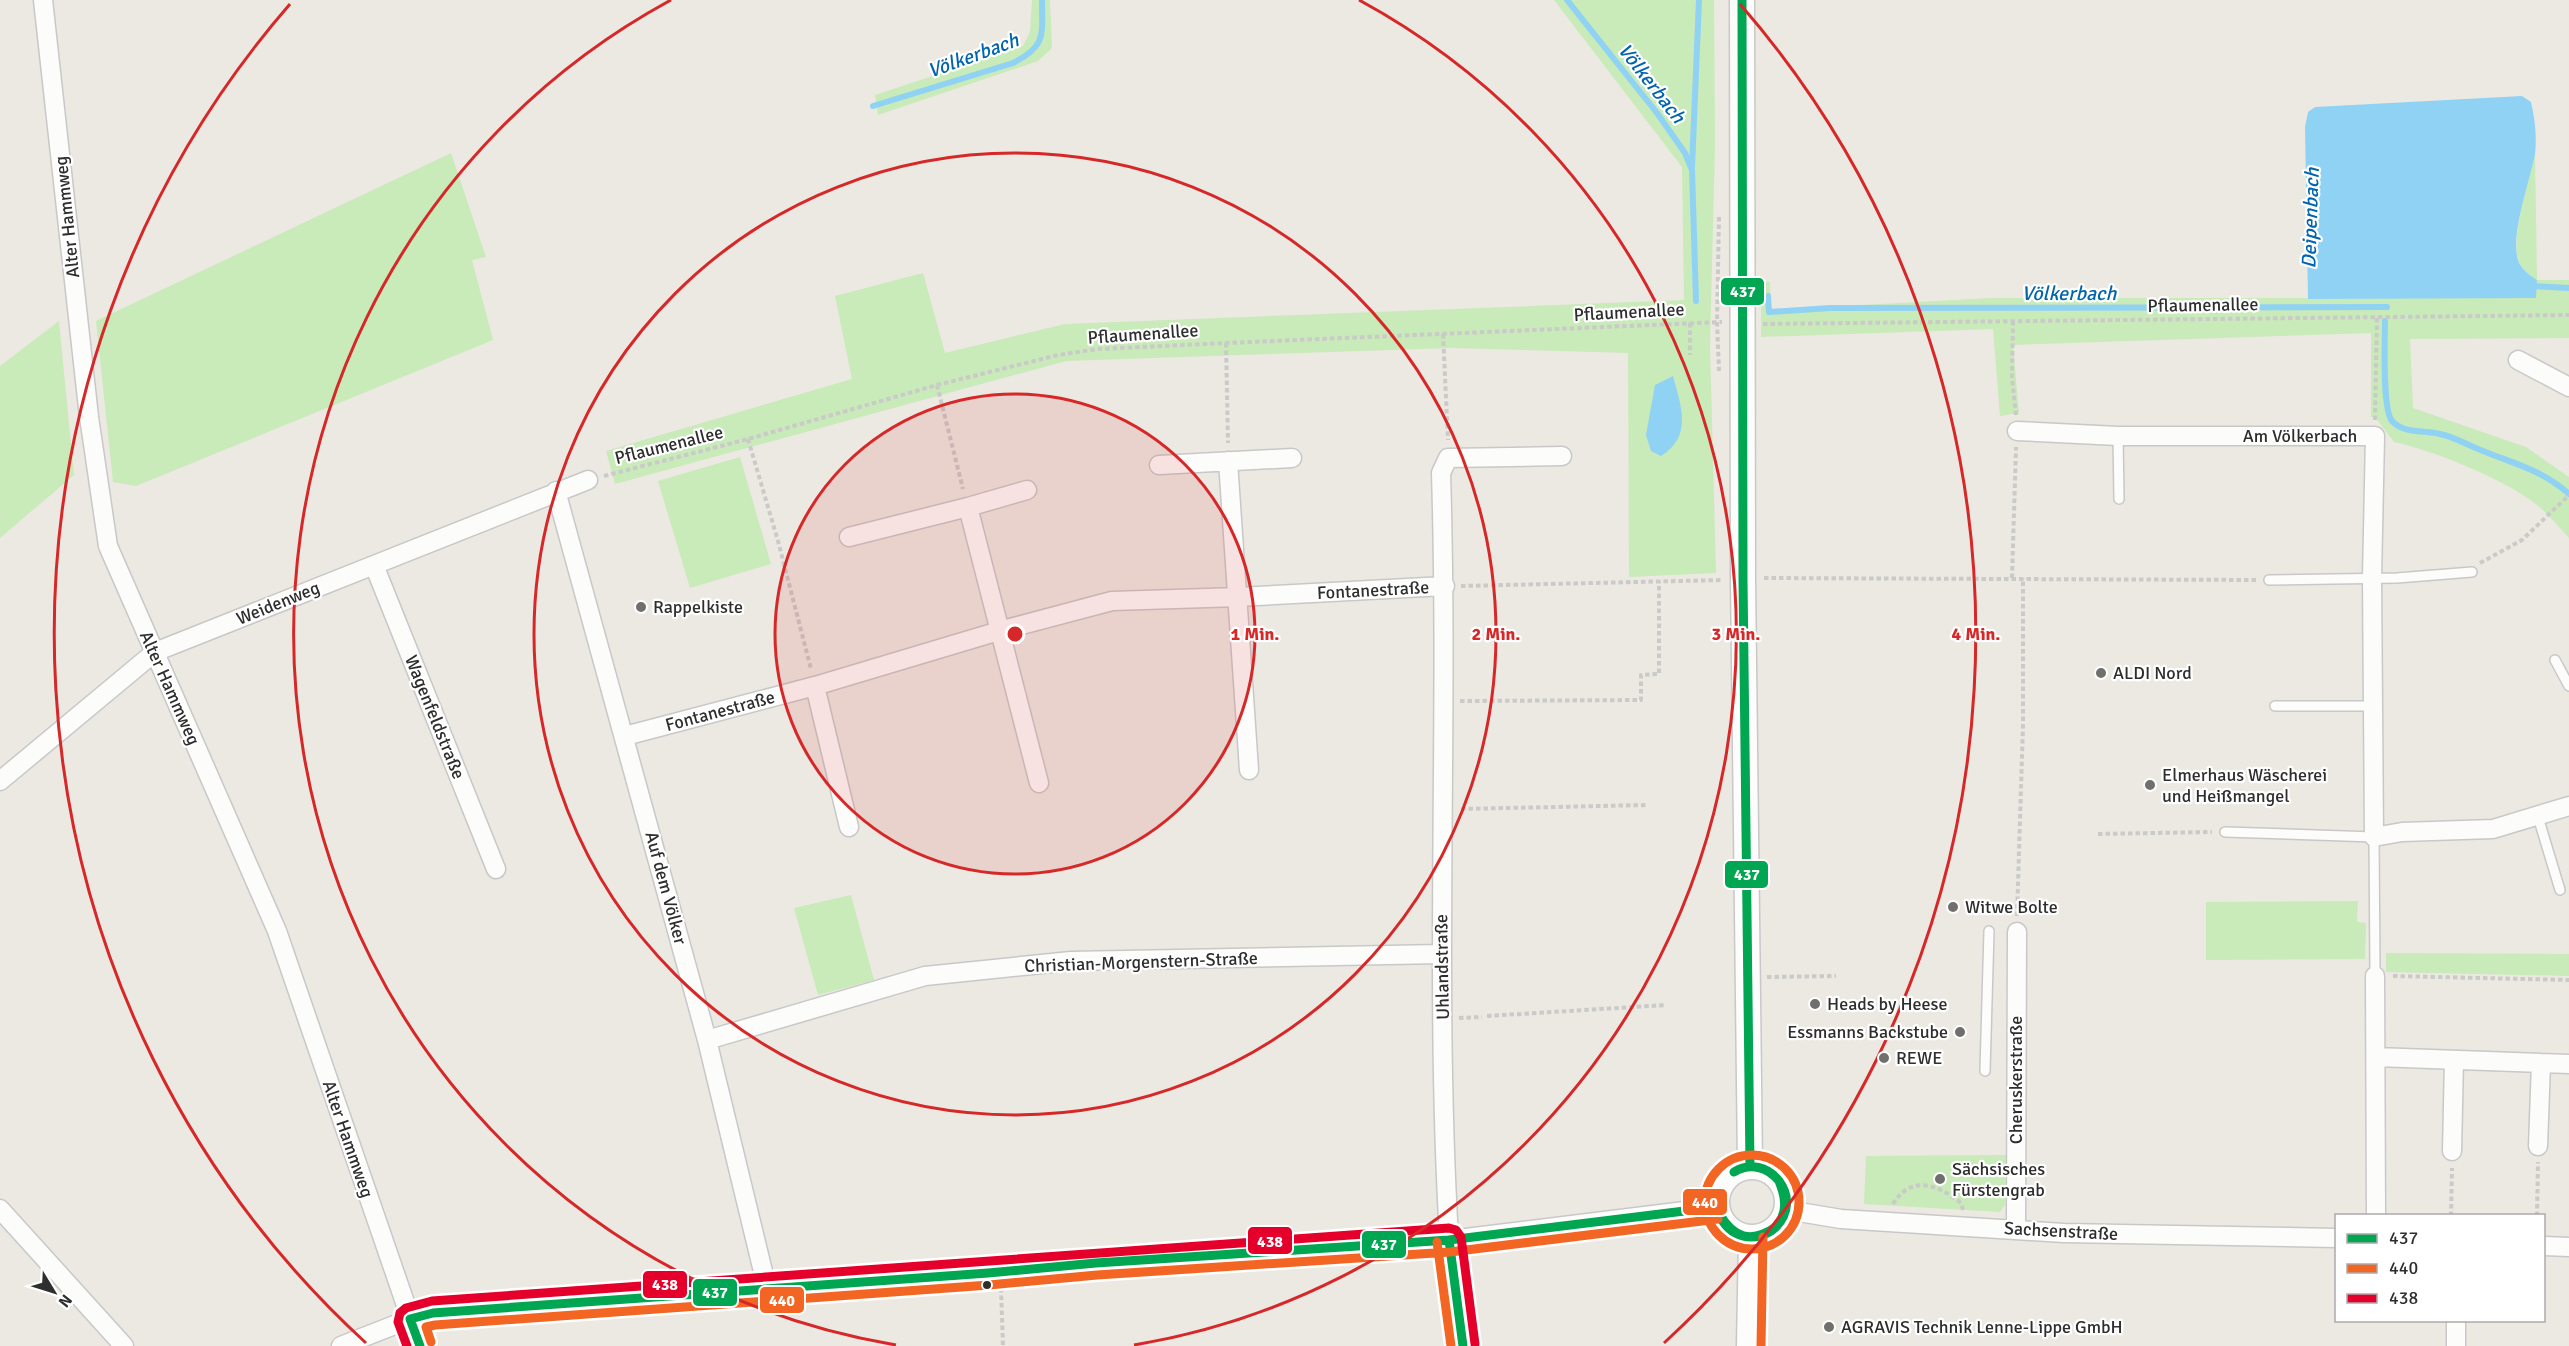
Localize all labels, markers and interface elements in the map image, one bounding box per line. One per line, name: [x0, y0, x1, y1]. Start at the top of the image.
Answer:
water label: Völkerbach: [924, 27, 1023, 83]
water label: Völkerbach: [1613, 38, 1691, 129]
street label: Alter Hammweg: [50, 155, 84, 279]
water label: Deipenbach: [2296, 166, 2325, 269]
line badge: 437: [1720, 277, 1765, 306]
water label: Völkerbach: [2022, 281, 2117, 306]
text: 437: [1730, 282, 1756, 302]
street label: Pflaumenallee: [2147, 293, 2259, 317]
street label: Pflaumenallee: [1573, 298, 1685, 326]
street label: Pflaumenallee: [1087, 319, 1199, 349]
street label: Pflaumenallee: [612, 421, 726, 469]
street label: Am Völkerbach: [2243, 425, 2357, 447]
street label: Weidenweg: [233, 576, 323, 630]
street label: Fontanestraße: [1316, 576, 1430, 604]
place label: Rappelkiste: [653, 596, 743, 618]
marker: Rappelkiste: [634, 600, 648, 614]
text: 1 Min.: [1230, 623, 1280, 645]
text: 2 Min.: [1471, 623, 1521, 645]
text: 3 Min.: [1711, 623, 1761, 645]
text: 4 Min.: [1951, 623, 2001, 645]
centre of rings: [1005, 624, 1025, 644]
street label: Alter Hammweg: [135, 628, 205, 748]
street label: Wagenfeldstraße: [400, 652, 470, 782]
place label: ALDI Nord: [2113, 662, 2192, 684]
marker: ALDI Nord: [2094, 666, 2108, 680]
street label: Fontanestraße: [663, 686, 777, 736]
place label: Elmerhaus Wäscherei und Heißmangel: [2162, 764, 2327, 807]
marker: Elmerhaus Wäscherei und Heißmangel: [2143, 778, 2157, 792]
street label: Auf dem Völker: [640, 829, 692, 947]
line badge: 437: [1724, 860, 1769, 889]
text: 437: [1734, 865, 1760, 885]
place label: Witwe Bolte: [1965, 896, 2058, 918]
marker: Witwe Bolte: [1946, 900, 1960, 914]
street label: Uhlandstraße: [1430, 914, 1454, 1020]
street label: Christian-Morgenstern-Straße: [1024, 947, 1258, 977]
place label: Heads by Heese: [1827, 993, 1948, 1015]
marker: Heads by Heese: [1808, 997, 1822, 1011]
street label: Cheruskerstraße: [2005, 1016, 2027, 1144]
place label: Essmanns Backstube: [1787, 1021, 1948, 1043]
marker: Essmanns Backstube: [1953, 1025, 1967, 1039]
place label: REWE: [1896, 1047, 1943, 1069]
marker: REWE: [1877, 1051, 1891, 1065]
street label: Alter Hammweg: [318, 1077, 378, 1201]
place label: Sächsisches Fürstengrab: [1952, 1158, 2045, 1201]
marker: Sächsisches Fürstengrab: [1933, 1172, 1947, 1186]
line badge: 440: [1682, 1188, 1728, 1216]
text: 440: [1692, 1193, 1718, 1213]
legend: [2335, 1214, 2545, 1322]
street label: Sachsenstraße: [2003, 1217, 2119, 1245]
line badge: 438: [1247, 1226, 1293, 1255]
text: 437: [2389, 1227, 2418, 1249]
line badge: 437: [1361, 1230, 1407, 1259]
text: 438: [1257, 1232, 1283, 1252]
text: 437: [1371, 1235, 1397, 1255]
text: 440: [2389, 1257, 2418, 1279]
north arrow: [24, 1262, 84, 1322]
line badge: 438: [642, 1270, 688, 1299]
text: 438: [652, 1275, 678, 1295]
line badge: 437: [692, 1278, 738, 1307]
unlabelled marker: [981, 1279, 993, 1291]
text: 437: [702, 1283, 728, 1303]
line badge: 440: [759, 1286, 805, 1314]
text: 438: [2389, 1287, 2418, 1309]
text: N: [54, 1290, 76, 1311]
text: 440: [769, 1291, 795, 1311]
place label: AGRAVIS Technik Lenne-Lippe GmbH: [1841, 1316, 2123, 1338]
marker: AGRAVIS Technik Lenne-Lippe GmbH: [1822, 1320, 1836, 1334]

